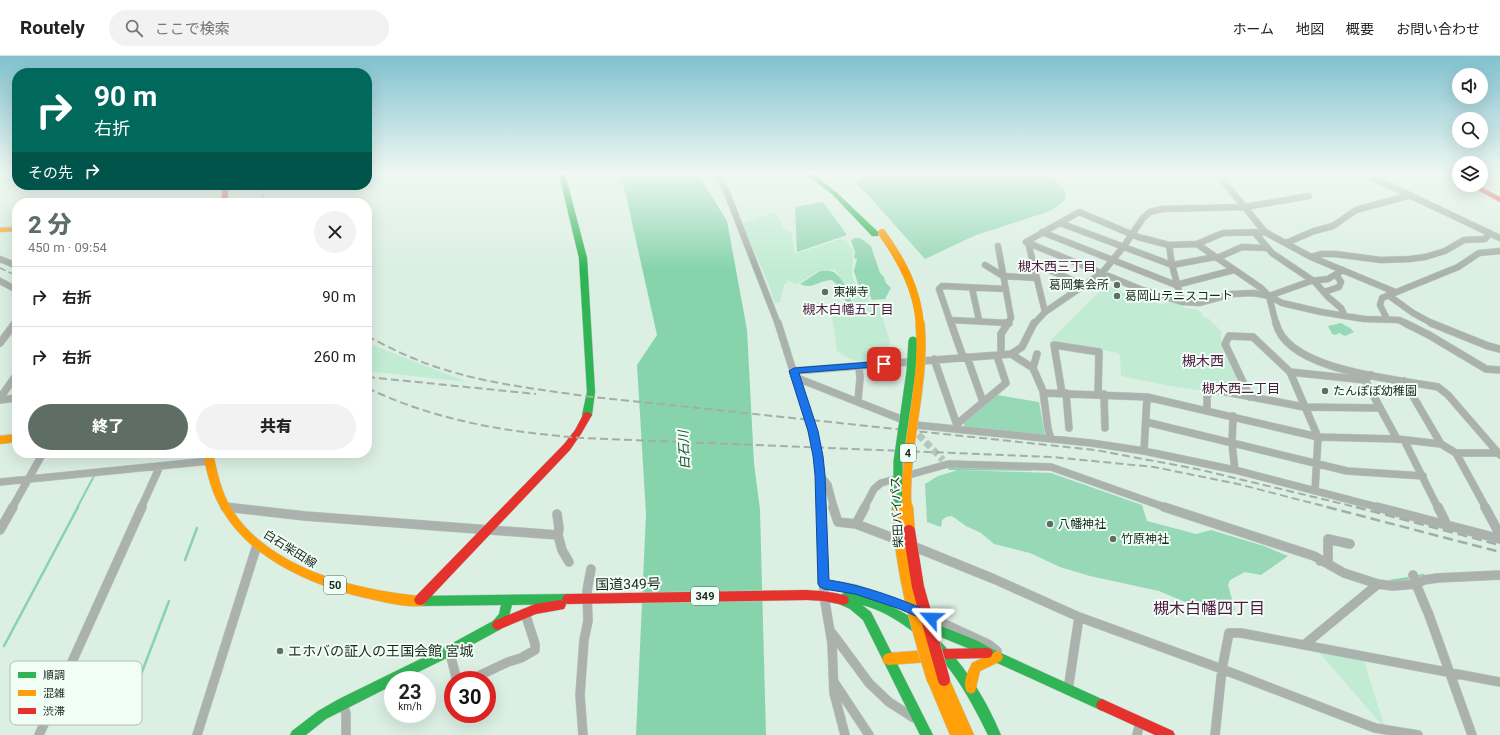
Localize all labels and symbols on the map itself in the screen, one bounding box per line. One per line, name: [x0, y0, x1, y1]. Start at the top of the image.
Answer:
district label: 槻木西三丁目: [1018, 259, 1096, 274]
place label: 葛岡集会所: [1049, 278, 1109, 292]
marker: 葛岡集会所: [1112, 280, 1122, 290]
place label: 東禅寺: [833, 285, 869, 299]
marker: 東禅寺: [820, 287, 830, 297]
place label: 葛岡山テニスコート: [1125, 289, 1233, 303]
marker: 葛岡山テニスコート: [1112, 291, 1122, 301]
district label: 槻木白幡五丁目: [802, 302, 894, 317]
pin: [867, 347, 901, 381]
district label: 槻木西: [1182, 353, 1224, 369]
district label: 槻木西二丁目: [1202, 381, 1280, 396]
place label: たんぽぽ幼稚園: [1333, 384, 1417, 398]
marker: たんぽぽ幼稚園: [1320, 386, 1330, 396]
water label: 白石川: [675, 428, 693, 470]
road number: 4: [900, 444, 916, 462]
street label: 柴田バイパス: [888, 476, 906, 548]
place label: 八幡神社: [1058, 517, 1106, 531]
marker: 八幡神社: [1045, 519, 1055, 529]
street label: 白石柴田線: [261, 527, 319, 571]
place label: 竹原神社: [1121, 532, 1169, 546]
marker: 竹原神社: [1108, 534, 1118, 544]
street label: 国道349号: [595, 575, 661, 593]
road number: 50: [324, 576, 346, 594]
road number: 349: [691, 587, 719, 605]
position arrow: [910, 597, 952, 639]
district label: 槻木白幡四丁目: [1153, 599, 1265, 618]
place label: エホバの証人の王国会館 宮城: [288, 643, 473, 659]
marker: エホバの証人の王国会館 宮城: [275, 646, 285, 656]
legend: [10, 661, 142, 725]
text: 順調: [43, 669, 65, 682]
speed limit sign: 30: [444, 671, 496, 723]
text: 混雑: [43, 687, 65, 700]
text: 渋滞: [43, 705, 65, 718]

